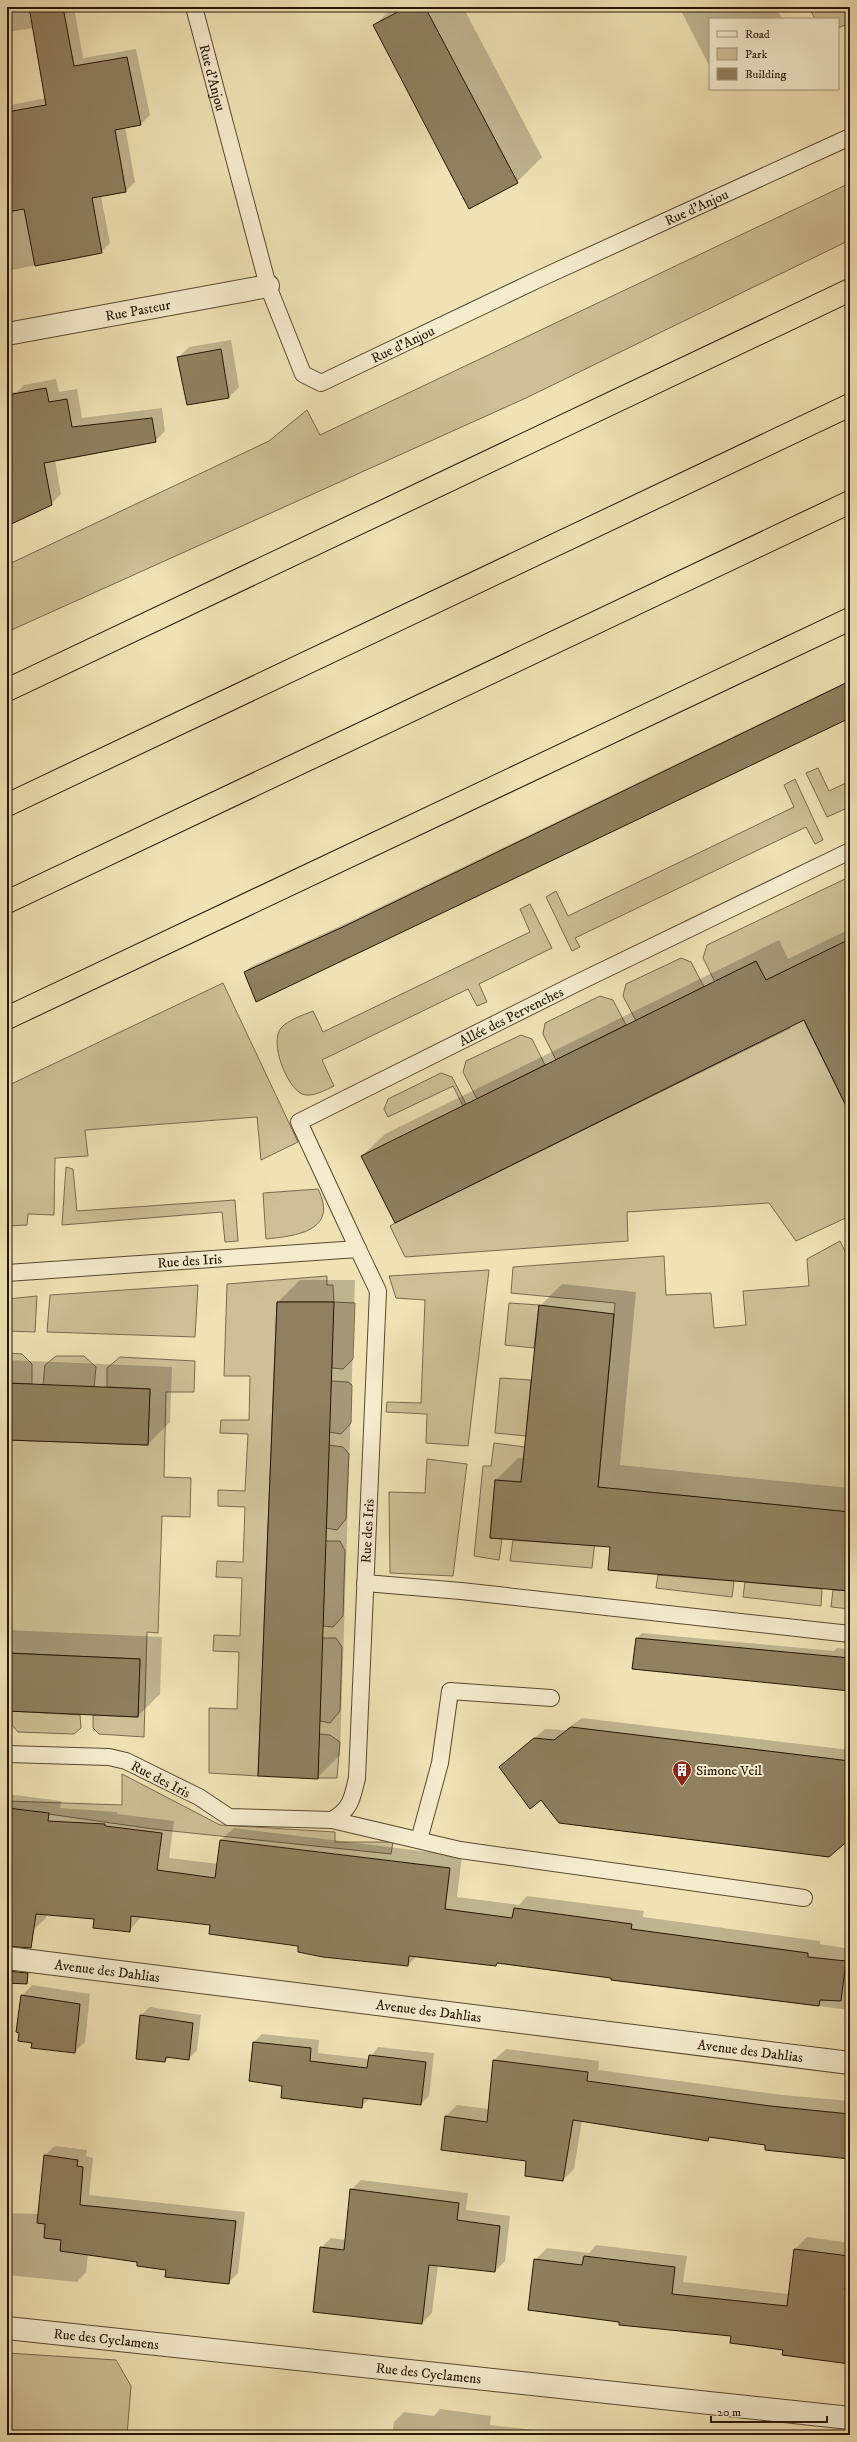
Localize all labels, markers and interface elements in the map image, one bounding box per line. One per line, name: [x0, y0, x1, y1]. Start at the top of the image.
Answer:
legend: [709, 18, 839, 90]
text: Road: [745, 27, 770, 42]
street label: Rue d'Anjou: [194, 43, 229, 113]
text: Park: [745, 47, 767, 62]
text: Building: [745, 67, 786, 82]
street label: Rue d'Anjou: [662, 186, 732, 230]
street label: Rue Pasteur: [104, 296, 173, 326]
street label: Rue d'Anjou: [368, 322, 438, 368]
street label: Allée des Pervenches: [456, 983, 567, 1051]
street label: Rue des Iris: [157, 1250, 223, 1273]
street label: Rue des Iris: [357, 1498, 379, 1564]
street label: Rue des Iris: [128, 1757, 194, 1803]
building icon: Simone Veil: [671, 1759, 693, 1787]
place label: Simone Veil: [696, 1762, 763, 1780]
street label: Avenue des Dahlias: [53, 1956, 161, 1987]
street label: Avenue des Dahlias: [375, 1996, 483, 2027]
street label: Avenue des Dahlias: [696, 2036, 804, 2067]
street label: Rue des Cyclamens: [53, 2325, 160, 2354]
street label: Rue des Cyclamens: [375, 2359, 482, 2389]
scale bar: [711, 2398, 827, 2424]
text: 20 m: [717, 2405, 741, 2420]

